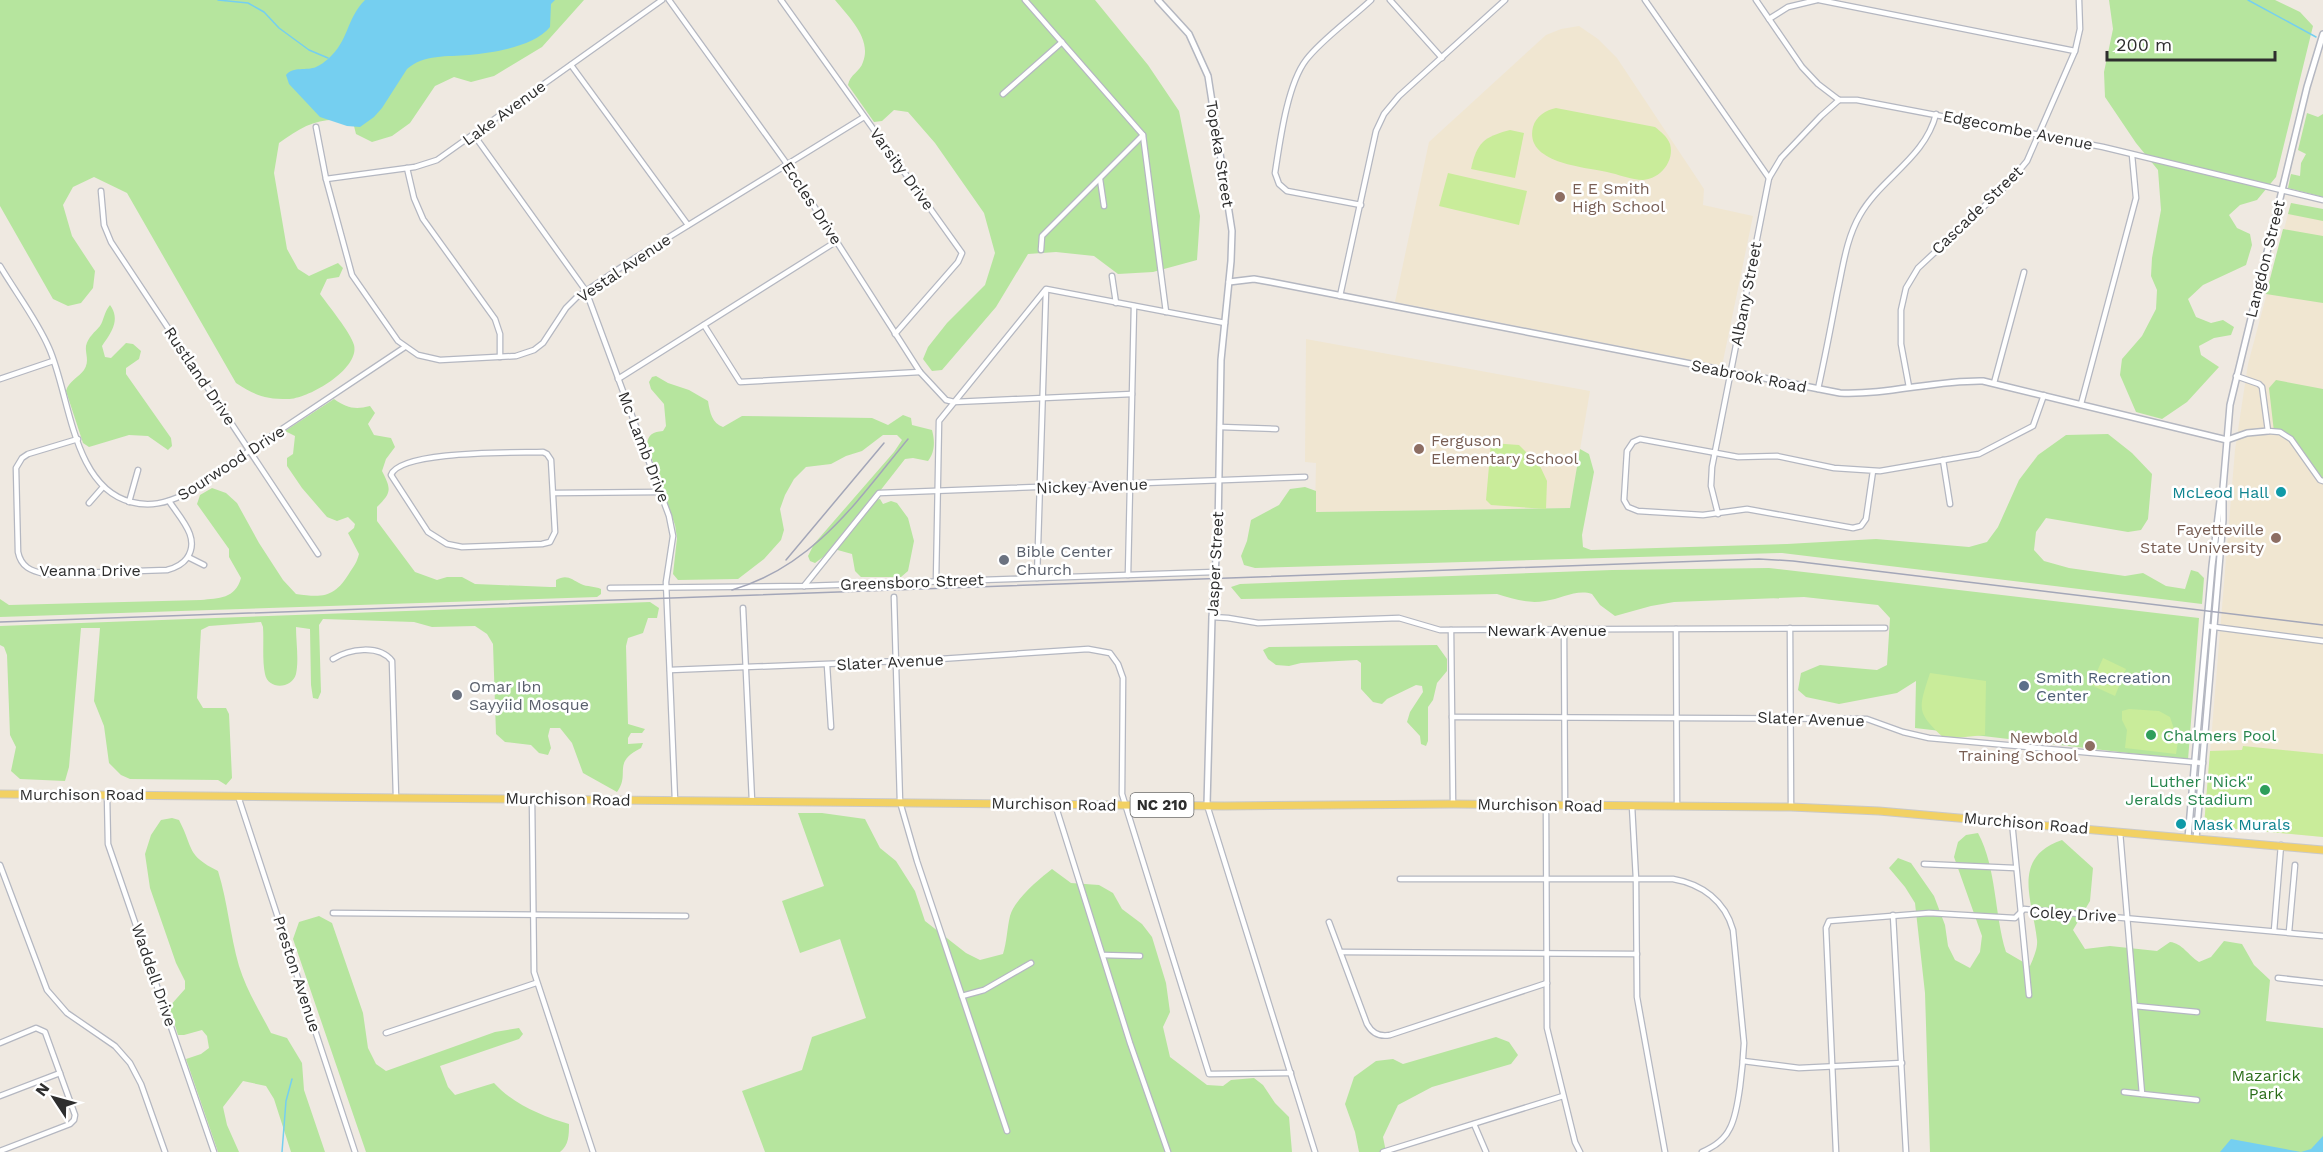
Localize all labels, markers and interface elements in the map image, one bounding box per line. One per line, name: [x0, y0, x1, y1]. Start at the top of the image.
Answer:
scale bar: [2107, 24, 2275, 62]
text: 200 m: [2116, 34, 2172, 55]
street label: Lake Avenue: [459, 76, 549, 150]
street label: Topeka Street: [1202, 99, 1238, 209]
street label: Edgecombe Avenue: [1941, 106, 2095, 154]
street label: Varsity Drive: [866, 124, 938, 214]
street label: Eccles Drive: [778, 158, 846, 248]
street label: Cascade Street: [1927, 162, 2027, 258]
place label: E E Smith High School: [1572, 179, 1665, 216]
marker: E E Smith High School: [1553, 190, 1567, 204]
street label: Langdon Street: [2241, 198, 2289, 320]
street label: Vestal Avenue: [574, 230, 674, 306]
street label: Albany Street: [1727, 240, 1765, 348]
street label: Rustland Drive: [160, 323, 240, 429]
street label: Seabrook Road: [1690, 355, 1808, 397]
street label: Mc Lamb Drive: [614, 389, 674, 505]
street label: Sourwood Drive: [174, 421, 288, 505]
place label: Ferguson Elementary School: [1431, 431, 1579, 468]
marker: Ferguson Elementary School: [1412, 442, 1426, 456]
street label: Nickey Avenue: [1036, 475, 1148, 497]
place label: McLeod Hall: [2172, 483, 2269, 502]
marker: McLeod Hall: [2274, 485, 2288, 499]
street label: Jasper Street: [1203, 511, 1227, 617]
place label: Fayetteville State University: [2140, 520, 2265, 557]
marker: Fayetteville State University: [2269, 531, 2283, 545]
place label: Bible Center Church: [1016, 542, 1113, 579]
marker: Bible Center Church: [997, 553, 1011, 567]
street label: Veanna Drive: [39, 561, 141, 580]
street label: Greensboro Street: [840, 570, 984, 594]
street label: Newark Avenue: [1487, 621, 1607, 640]
street label: Slater Avenue: [836, 650, 944, 674]
place label: Smith Recreation Center: [2036, 668, 2171, 705]
place label: Omar Ibn Sayyiid Mosque: [469, 677, 589, 714]
marker: Smith Recreation Center: [2017, 679, 2031, 693]
marker: Omar Ibn Sayyiid Mosque: [450, 688, 464, 702]
street label: Slater Avenue: [1757, 708, 1865, 730]
place label: Chalmers Pool: [2163, 726, 2276, 745]
place label: Newbold Training School: [1959, 728, 2078, 765]
marker: Chalmers Pool: [2144, 728, 2158, 742]
marker: Newbold Training School: [2083, 739, 2097, 753]
place label: Luther "Nick" Jeralds Stadium: [2125, 772, 2253, 809]
marker: Luther "Nick" Jeralds Stadium: [2258, 783, 2272, 797]
street label: Murchison Road: [19, 785, 145, 804]
street label: Murchison Road: [505, 788, 631, 810]
street label: Murchison Road: [991, 793, 1117, 815]
road number: NC 210: [1130, 793, 1194, 817]
street label: Murchison Road: [1477, 794, 1603, 816]
street label: Murchison Road: [1963, 808, 2089, 838]
place label: Mask Murals: [2193, 815, 2290, 834]
marker: Mask Murals: [2174, 817, 2188, 831]
street label: Coley Drive: [2029, 902, 2117, 926]
street label: Preston Avenue: [269, 913, 325, 1035]
street label: Waddell Drive: [128, 921, 180, 1029]
park label: Mazarick Park: [2231, 1066, 2301, 1103]
north arrow: [24, 1068, 84, 1128]
text: N: [31, 1079, 53, 1100]

